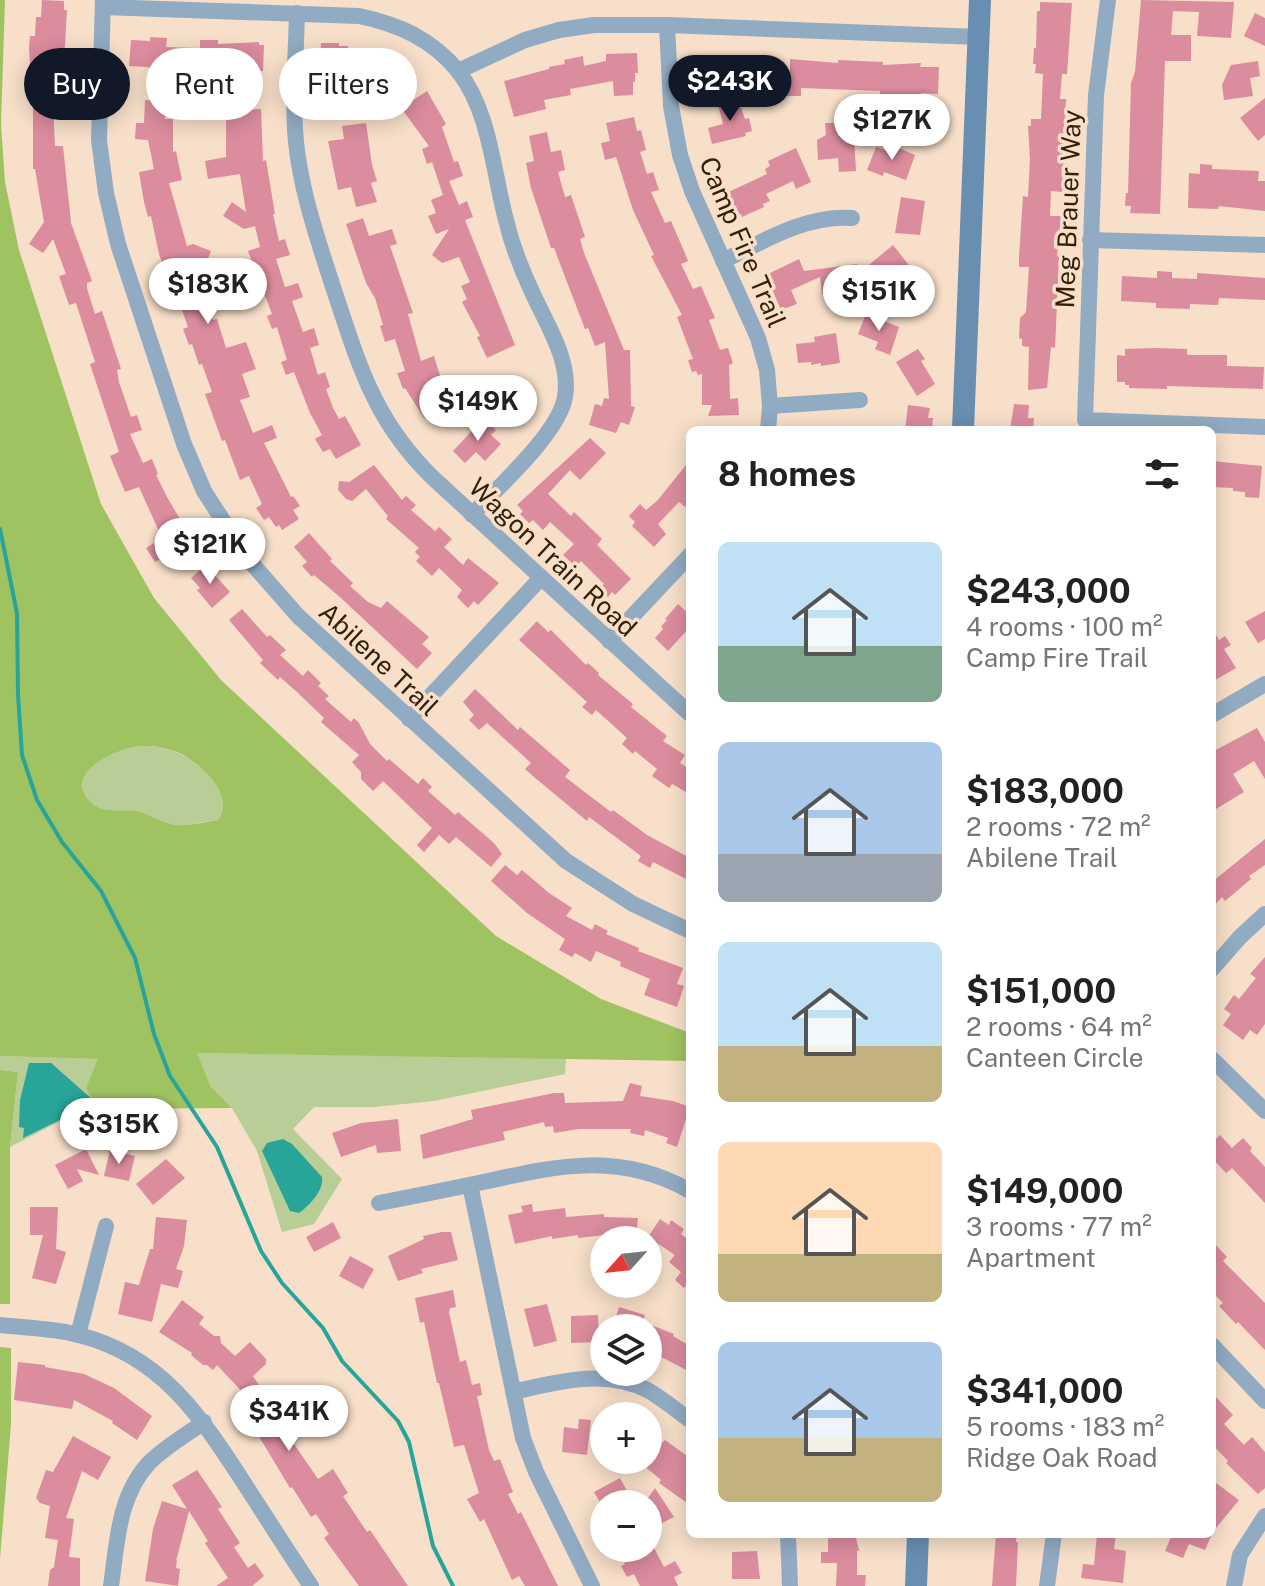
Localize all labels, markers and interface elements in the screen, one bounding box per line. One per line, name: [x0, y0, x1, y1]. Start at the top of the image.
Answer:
chip: Buy: [24, 48, 130, 120]
chip: Rent: [146, 48, 263, 120]
chip: Filters: [279, 48, 417, 120]
pin: $243K: [674, 55, 786, 123]
text: $243K: [686, 65, 774, 96]
pin: $127K: [836, 94, 948, 162]
text: $127K: [852, 104, 932, 135]
street label: Meg Brauer Way: [1049, 109, 1087, 309]
street label: Camp Fire Trail: [693, 152, 793, 332]
pin: $183K: [152, 258, 264, 326]
pin: $151K: [823, 265, 935, 333]
text: $183K: [167, 268, 249, 299]
text: $151K: [841, 275, 917, 306]
pin: $149K: [422, 375, 534, 443]
text: $149K: [437, 385, 519, 416]
icon: filters: [1140, 452, 1184, 496]
text: 8 homes: [718, 454, 856, 494]
street label: Wagon Train Road: [463, 471, 643, 643]
pin: $121K: [154, 518, 266, 586]
text: $121K: [172, 528, 248, 559]
text: $243,000: [966, 571, 1131, 611]
icon: home: [782, 574, 878, 670]
street label: Abilene Trail: [313, 596, 445, 722]
text: 4 rooms · 100 m²: [966, 611, 1162, 642]
text: Camp Fire Trail: [966, 642, 1148, 673]
text: $183,000: [966, 771, 1124, 811]
icon: home: [782, 774, 878, 870]
text: 2 rooms · 72 m²: [966, 811, 1151, 842]
text: Abilene Trail: [966, 842, 1118, 873]
text: $151,000: [966, 971, 1116, 1011]
icon: home: [782, 974, 878, 1070]
text: 2 rooms · 64 m²: [966, 1011, 1152, 1042]
text: Canteen Circle: [966, 1042, 1143, 1073]
pin: $315K: [63, 1098, 175, 1166]
text: $315K: [78, 1108, 160, 1139]
text: $149,000: [966, 1171, 1123, 1211]
icon: home: [782, 1174, 878, 1270]
text: 3 rooms · 77 m²: [966, 1211, 1152, 1242]
north arrow: [590, 1226, 662, 1298]
map controls: [590, 1226, 662, 1562]
text: Apartment: [966, 1242, 1096, 1273]
button: layers: [590, 1314, 662, 1386]
text: $341,000: [966, 1371, 1123, 1411]
icon: home: [782, 1374, 878, 1470]
pin: $341K: [233, 1385, 345, 1453]
text: $341K: [248, 1395, 330, 1426]
button: +: [590, 1402, 662, 1474]
text: 5 rooms · 183 m²: [966, 1411, 1164, 1442]
text: Ridge Oak Road: [966, 1442, 1158, 1473]
button: −: [590, 1490, 662, 1562]

